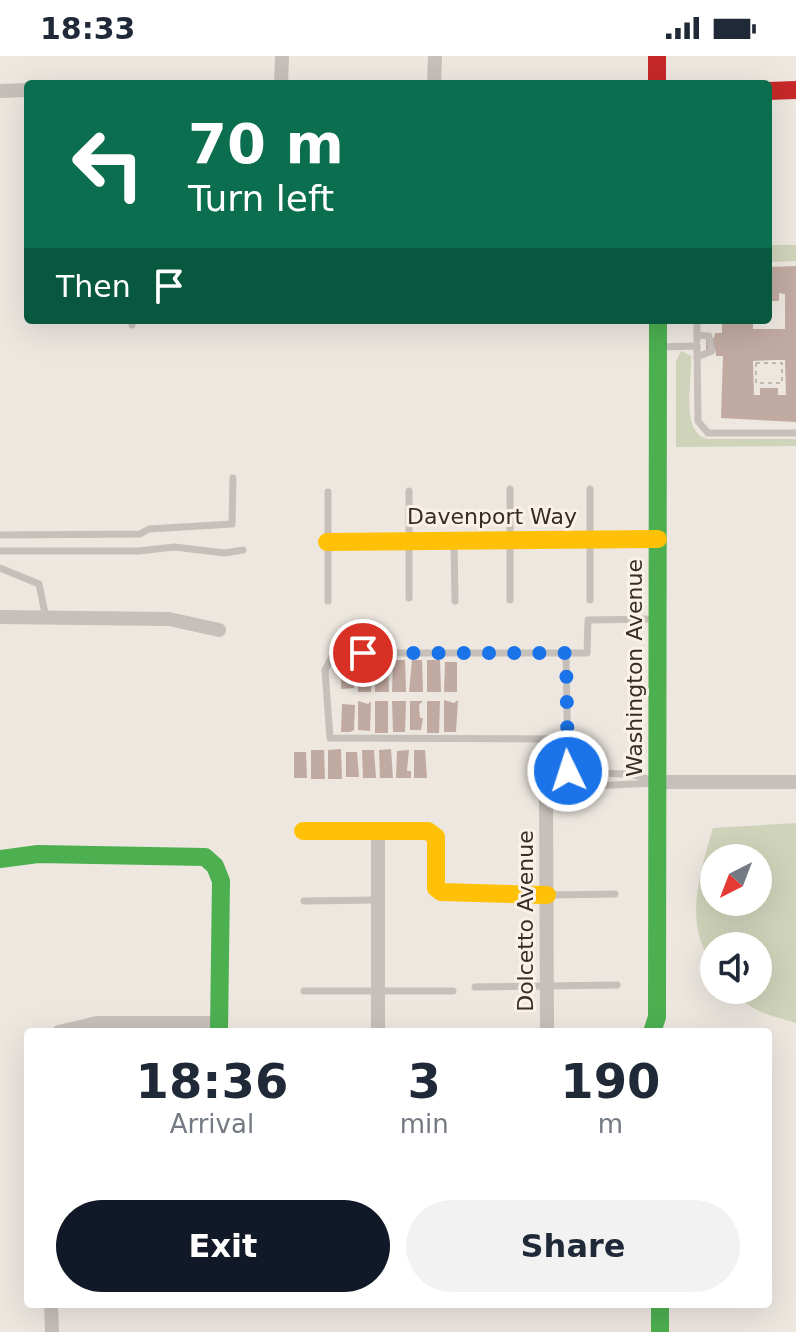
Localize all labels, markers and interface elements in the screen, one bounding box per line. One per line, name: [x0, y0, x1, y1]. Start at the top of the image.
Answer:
text: 18:33: [40, 11, 136, 46]
text: 70 m: [188, 111, 344, 176]
icon: left: [56, 112, 160, 216]
text: Turn left: [188, 178, 334, 219]
icon: arrive: [147, 264, 191, 308]
text: Then: [56, 269, 131, 304]
street label: Davenport Way: [407, 504, 577, 529]
street label: Washington Avenue: [622, 559, 647, 777]
pin: [329, 619, 397, 687]
icon: arrive: [341, 631, 385, 675]
position arrow: [526, 729, 610, 813]
street label: Dolcetto Avenue: [513, 830, 538, 1012]
north arrow: [700, 844, 772, 916]
map controls: [700, 844, 772, 1004]
button: sound: [700, 932, 772, 1004]
text: 18:36: [135, 1053, 288, 1109]
text: 3: [408, 1053, 441, 1109]
text: 190: [560, 1053, 660, 1109]
text: Arrival: [170, 1109, 254, 1139]
text: min: [400, 1109, 449, 1139]
text: m: [598, 1109, 623, 1139]
button: Exit: [56, 1200, 390, 1292]
button: Share: [406, 1200, 740, 1292]

